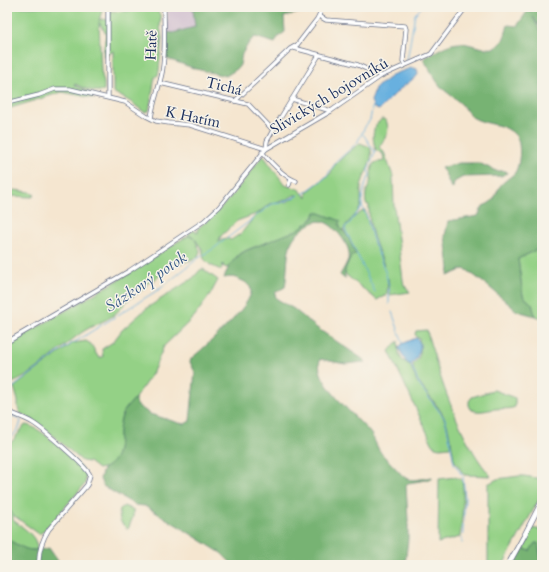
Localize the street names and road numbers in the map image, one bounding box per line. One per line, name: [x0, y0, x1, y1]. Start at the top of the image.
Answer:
street label: Hatě: [140, 29, 162, 61]
street label: Slivických bojovníků: [266, 53, 392, 139]
street label: Tichá: [204, 72, 245, 100]
street label: K Hatím: [164, 101, 223, 133]

